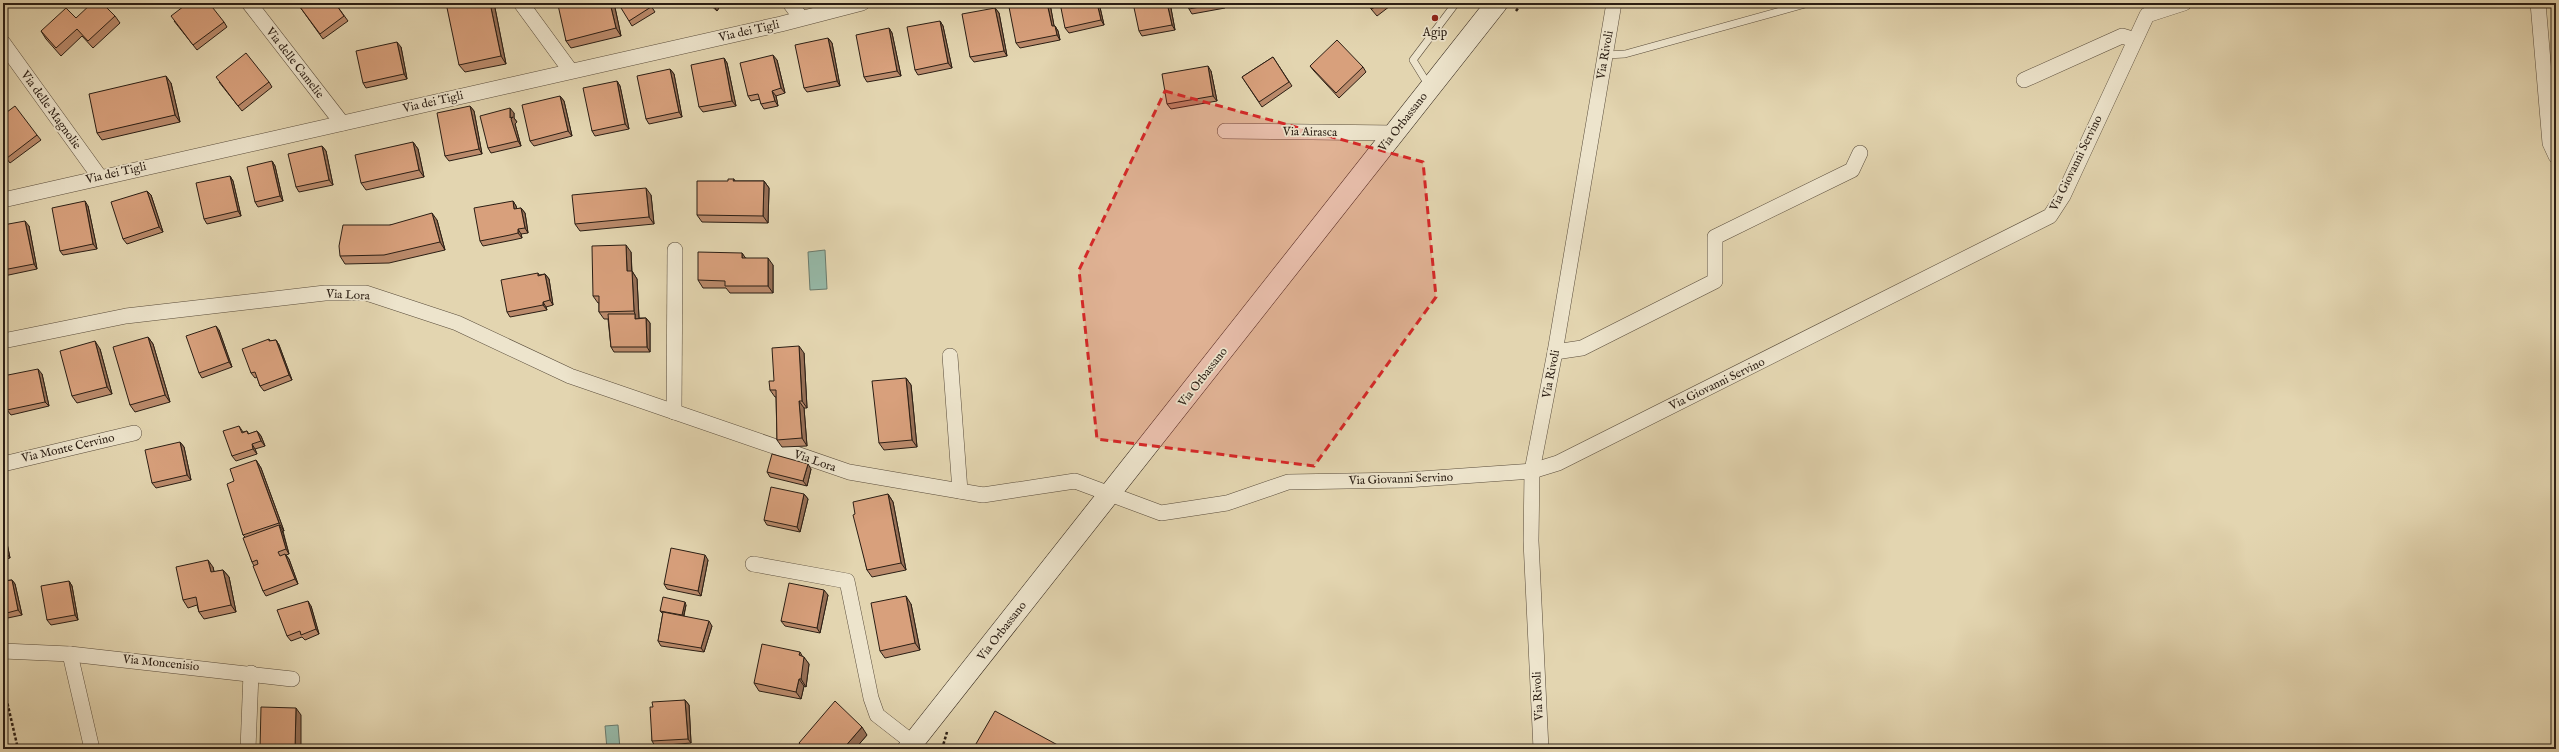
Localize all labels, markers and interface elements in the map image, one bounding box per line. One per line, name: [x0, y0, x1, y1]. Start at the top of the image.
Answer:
marker: Agip: [1430, 13, 1440, 23]
street label: Via dei Tigli: [716, 17, 781, 45]
street label: Via delle Camelie: [262, 24, 328, 102]
place label: Agip: [1422, 25, 1448, 41]
street label: Via Rivoli: [1593, 29, 1617, 82]
street label: Via delle Magnolie: [17, 67, 85, 152]
street label: Via dei Tigli: [400, 88, 465, 116]
street label: Via Orbassano: [1375, 89, 1431, 155]
street label: Via Giovanni Servino: [2046, 112, 2106, 214]
street label: Via Airasca: [1282, 124, 1338, 140]
street label: Via dei Tigli: [83, 159, 148, 187]
street label: Via Lora: [325, 286, 371, 304]
street label: Via Orbassano: [1175, 344, 1231, 410]
street label: Via Rivoli: [1539, 348, 1563, 401]
street label: Via Giovanni Servino: [1666, 354, 1768, 414]
street label: Via Monte Cervino: [19, 430, 116, 466]
street label: Via Lora: [791, 446, 839, 475]
street label: Via Giovanni Servino: [1348, 470, 1454, 488]
street label: Via Orbassano: [974, 598, 1030, 664]
street label: Via Moncenisio: [121, 651, 201, 675]
street label: Via Rivoli: [1529, 671, 1547, 722]

